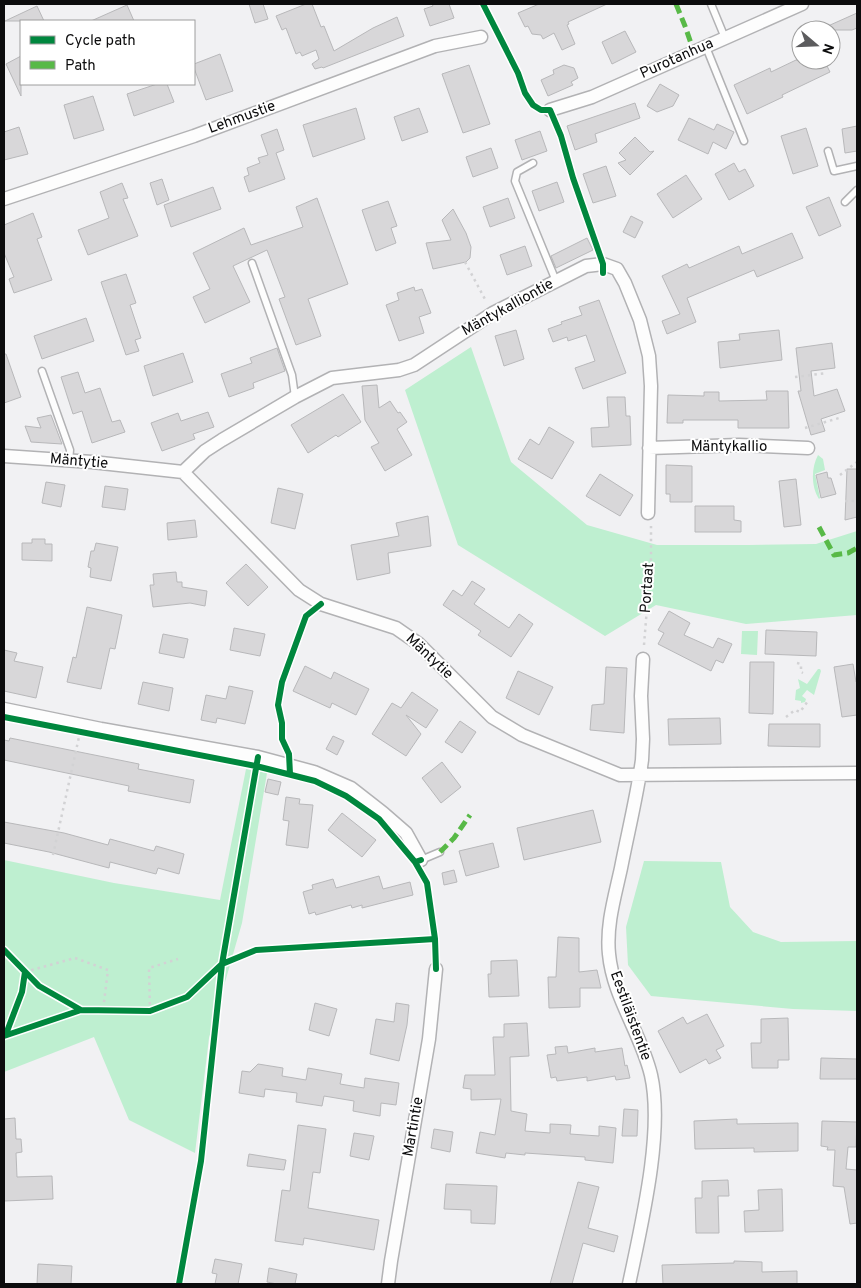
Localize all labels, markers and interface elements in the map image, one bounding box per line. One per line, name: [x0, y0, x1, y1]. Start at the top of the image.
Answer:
legend: [20, 20, 195, 85]
north arrow: [791, 20, 841, 70]
text: Cycle path: [65, 32, 136, 51]
street label: Purotanhua: [637, 34, 717, 84]
text: N: [817, 41, 837, 56]
text: Path: [65, 57, 96, 76]
street label: Lehmustie: [206, 97, 278, 139]
street label: Mäntykalliontie: [459, 275, 557, 341]
street label: Mäntykallio: [691, 438, 767, 457]
street label: Mäntytie: [49, 450, 109, 474]
street label: Portaat: [637, 562, 659, 614]
street label: Mäntytie: [401, 630, 457, 684]
street label: Eestiläistentie: [605, 969, 655, 1063]
street label: Martintie: [399, 1096, 429, 1158]

